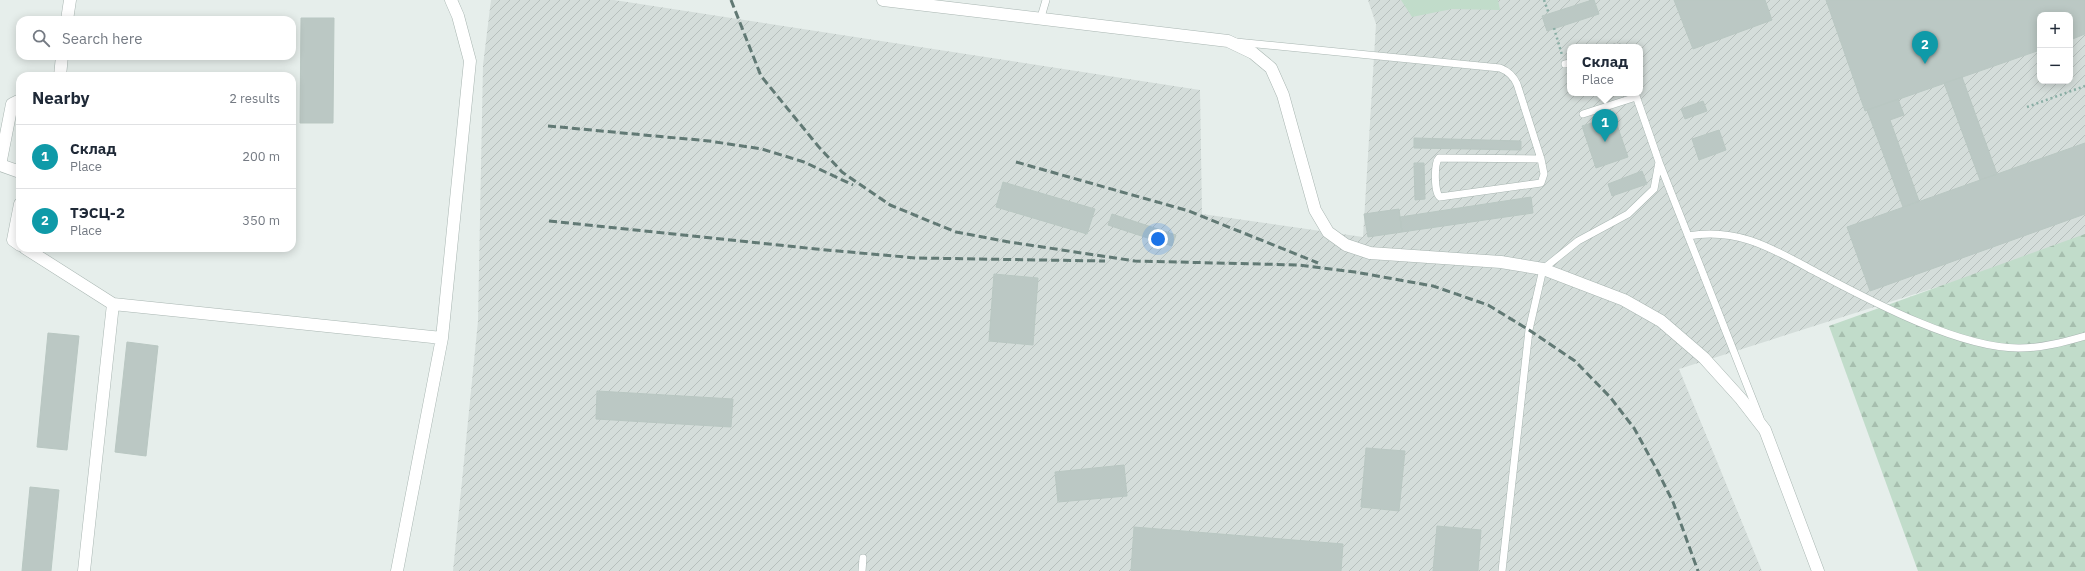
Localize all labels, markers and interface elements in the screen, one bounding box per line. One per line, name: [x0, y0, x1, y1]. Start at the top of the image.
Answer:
map controls: [2037, 12, 2073, 84]
button: +: [2037, 12, 2073, 48]
search box: [16, 16, 296, 60]
icon: search: [30, 27, 52, 49]
text: Search here: [62, 29, 142, 48]
pin: 2: [1912, 31, 1938, 64]
popup: [1567, 44, 1643, 96]
button: −: [2037, 48, 2073, 84]
text: Склад: [1582, 52, 1628, 71]
text: Place: [1582, 71, 1614, 88]
text: Nearby: [32, 87, 90, 109]
text: 2 results: [229, 90, 280, 107]
pin: 1: [1592, 109, 1618, 142]
text: Склад: [70, 139, 116, 158]
text: 1: [41, 148, 49, 165]
text: 200 m: [242, 148, 280, 165]
text: Place: [70, 158, 102, 175]
text: ТЭСЦ-2: [70, 203, 125, 222]
text: 2: [41, 212, 49, 229]
text: 350 m: [242, 212, 280, 229]
text: Place: [70, 222, 102, 239]
your location: [1148, 229, 1168, 249]

